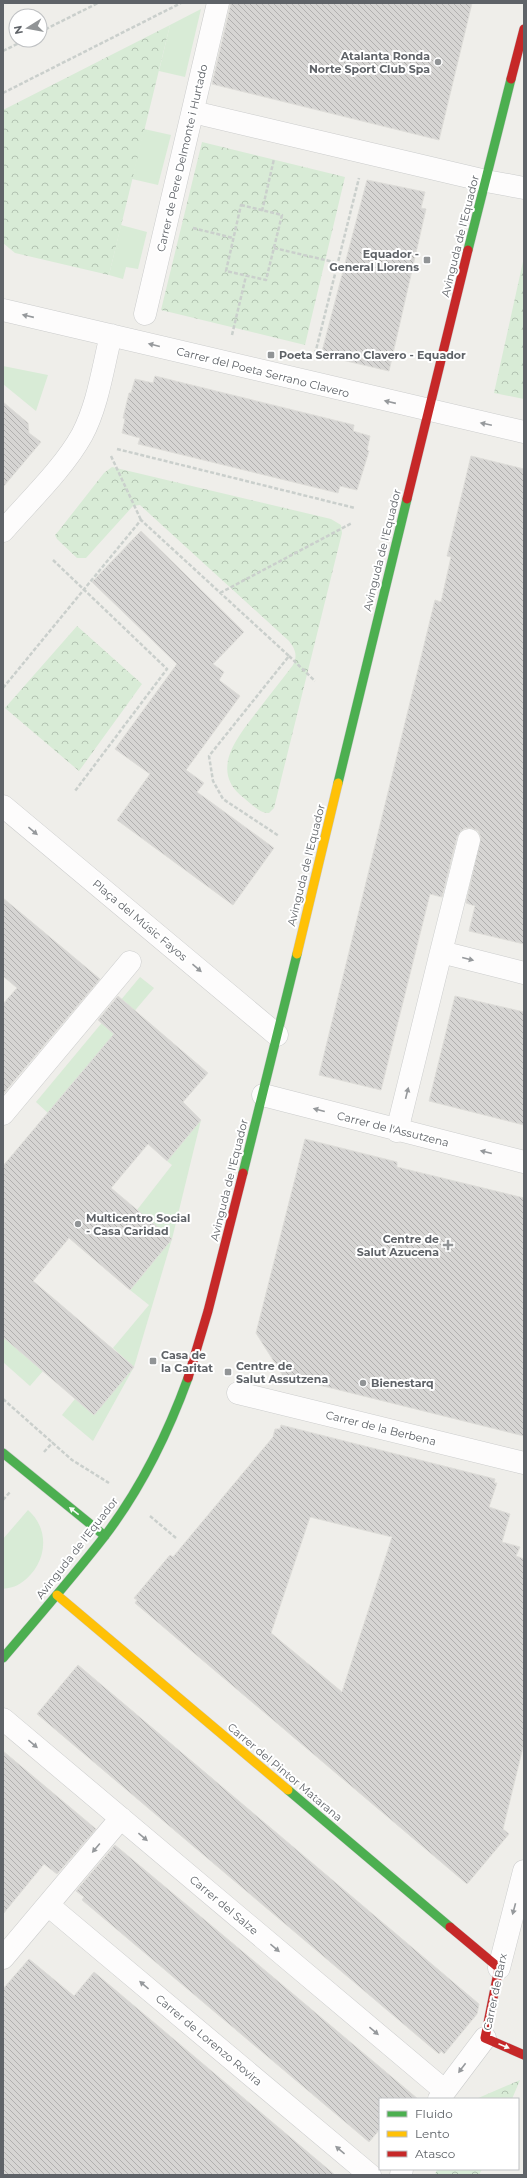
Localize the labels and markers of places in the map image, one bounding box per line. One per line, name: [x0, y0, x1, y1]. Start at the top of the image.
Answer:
place label: Atalanta Ronda Norte Sport Club Spa: [309, 49, 430, 76]
marker: Atalanta Ronda Norte Sport Club Spa: [433, 57, 443, 67]
place label: Equador - General Llorens: [329, 247, 419, 274]
marker: Equador - General Llorens: [422, 255, 432, 265]
place label: Poeta Serrano Clavero - Equador: [279, 348, 466, 362]
marker: Poeta Serrano Clavero - Equador: [266, 350, 276, 360]
place label: Multicentro Social - Casa Caridad: [86, 1211, 190, 1238]
marker: Multicentro Social - Casa Caridad: [73, 1219, 83, 1229]
place label: Centre de Salut Azucena: [357, 1232, 439, 1259]
marker: Centre de Salut Azucena: [442, 1239, 454, 1251]
place label: Casa de la Caritat: [161, 1348, 213, 1375]
marker: Casa de la Caritat: [148, 1356, 158, 1366]
place label: Centre de Salut Assutzena: [236, 1359, 328, 1386]
marker: Centre de Salut Assutzena: [223, 1367, 233, 1377]
place label: Bienestarq: [371, 1376, 434, 1390]
marker: Bienestarq: [358, 1378, 368, 1388]

